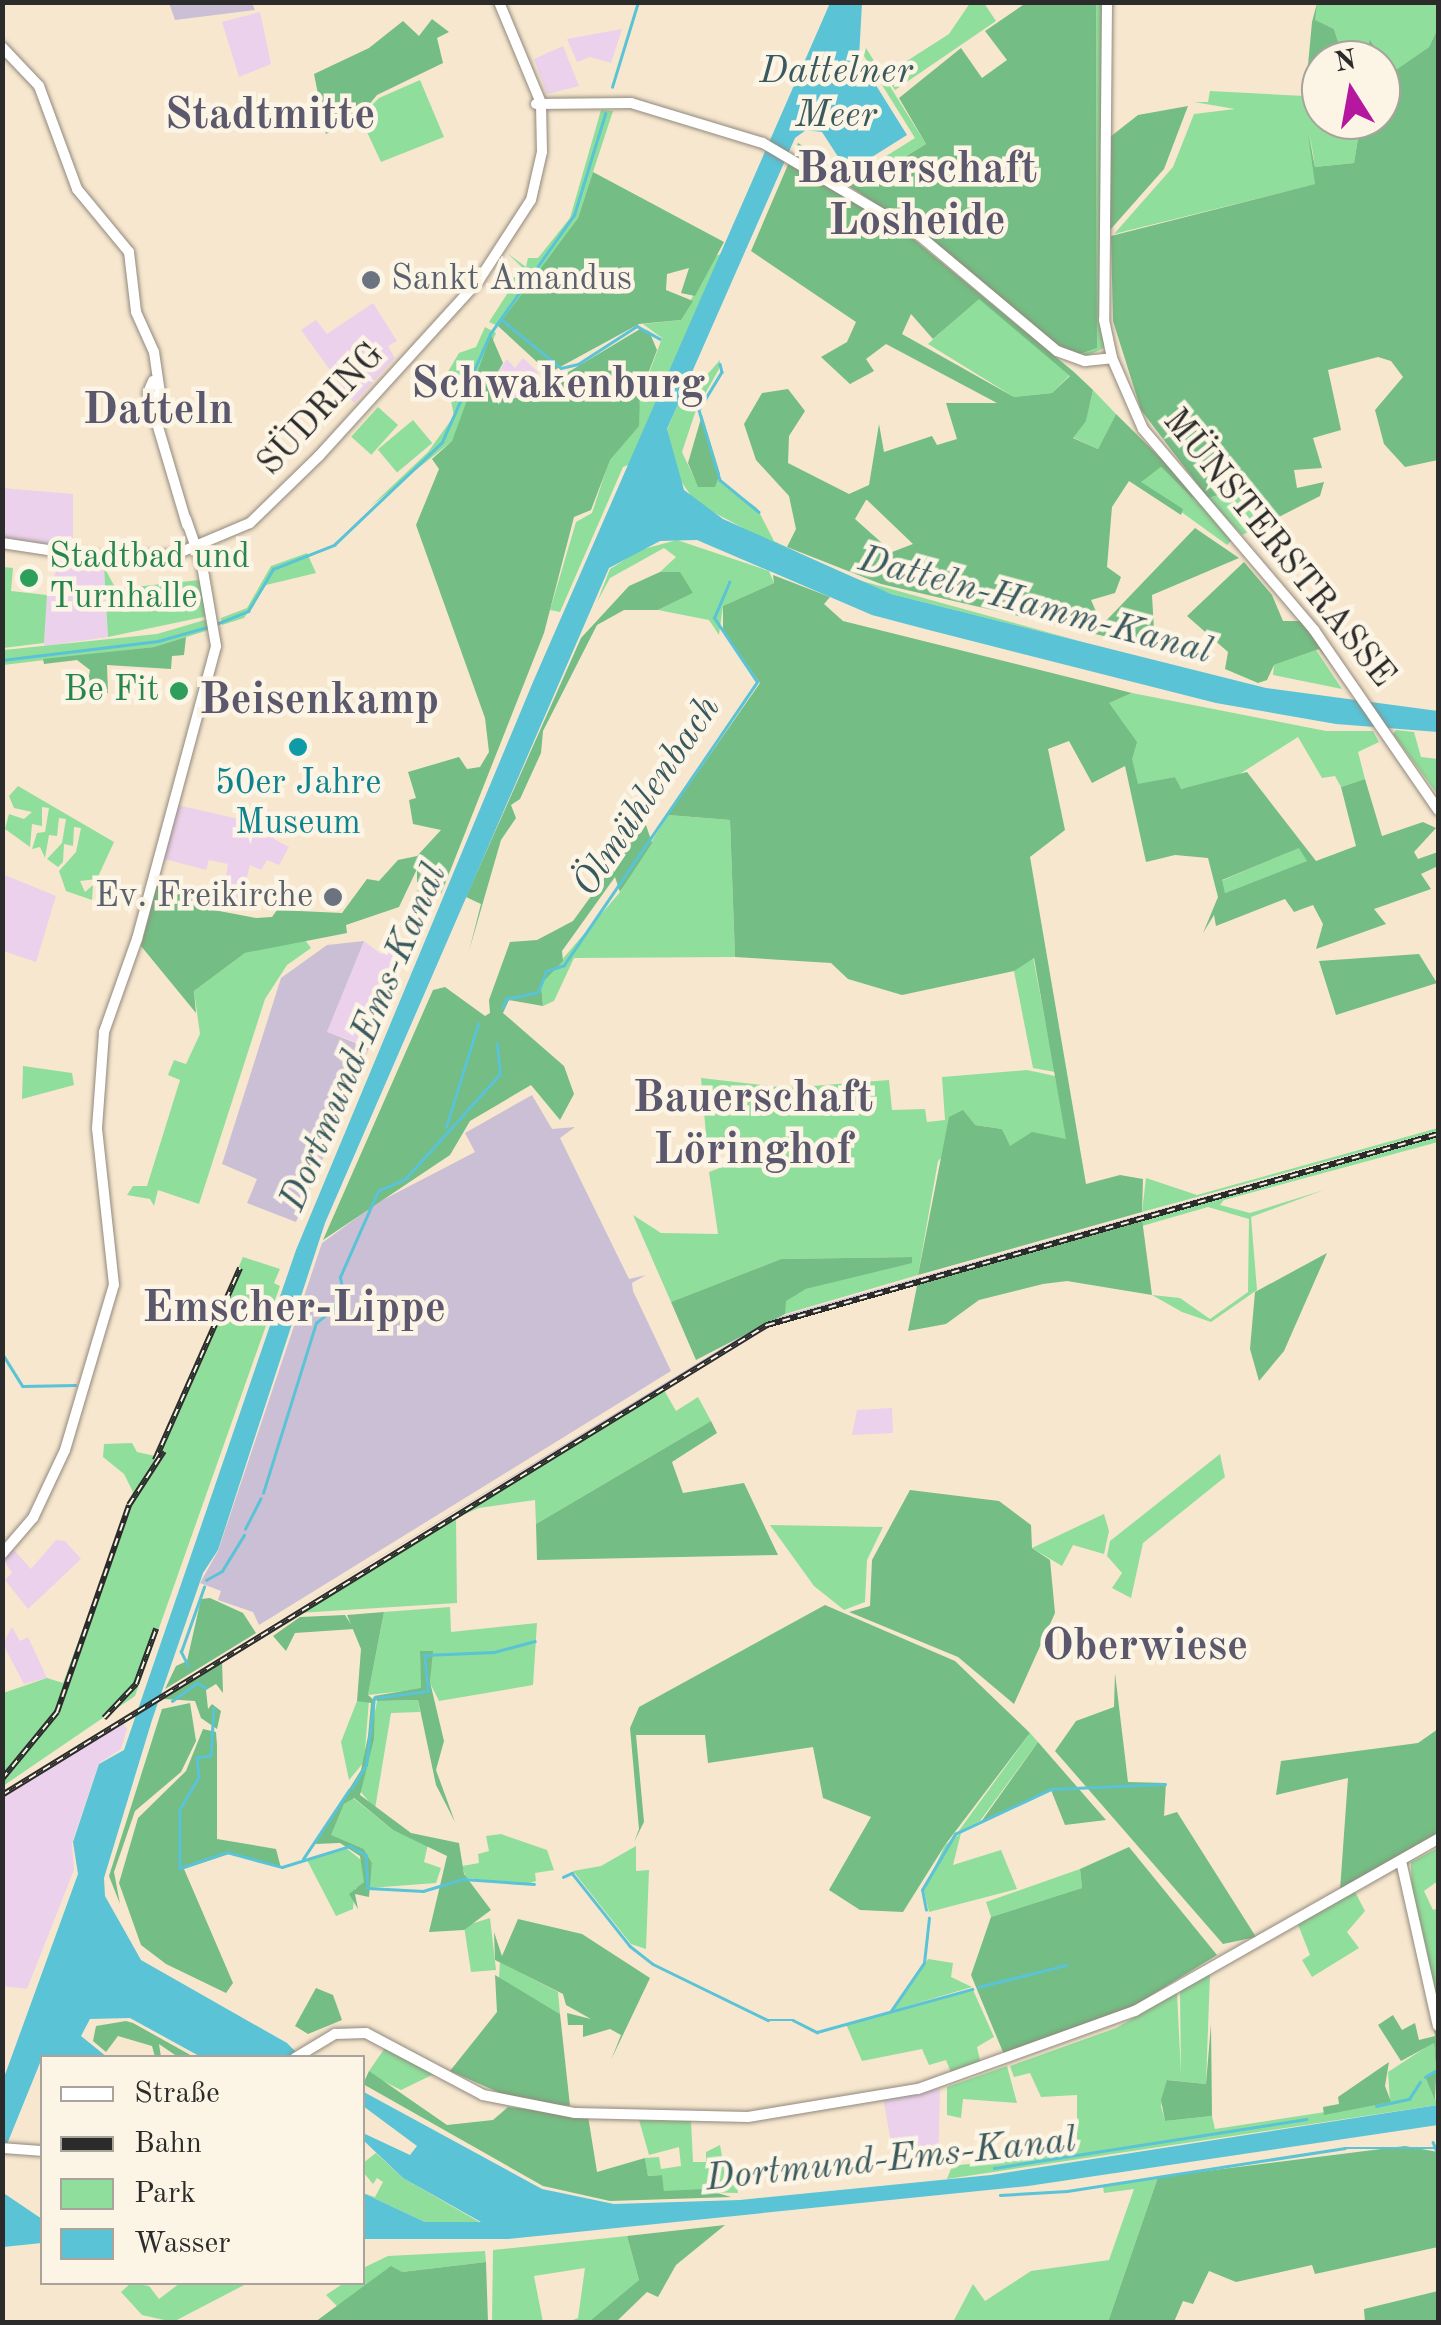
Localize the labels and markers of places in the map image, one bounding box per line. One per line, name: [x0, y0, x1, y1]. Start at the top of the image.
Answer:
place label: Sankt Amandus: [391, 259, 632, 301]
marker: Sankt Amandus: [360, 269, 382, 291]
place label: Stadtbad und Turnhalle: [49, 537, 250, 619]
marker: Stadtbad und Turnhalle: [18, 567, 40, 589]
place label: Be Fit: [64, 670, 159, 712]
marker: Be Fit: [168, 680, 190, 702]
marker: 50er Jahre Museum: [287, 736, 309, 758]
place label: 50er Jahre Museum: [215, 763, 381, 845]
place label: Ev. Freikirche: [95, 876, 313, 918]
marker: Ev. Freikirche: [322, 886, 344, 908]

